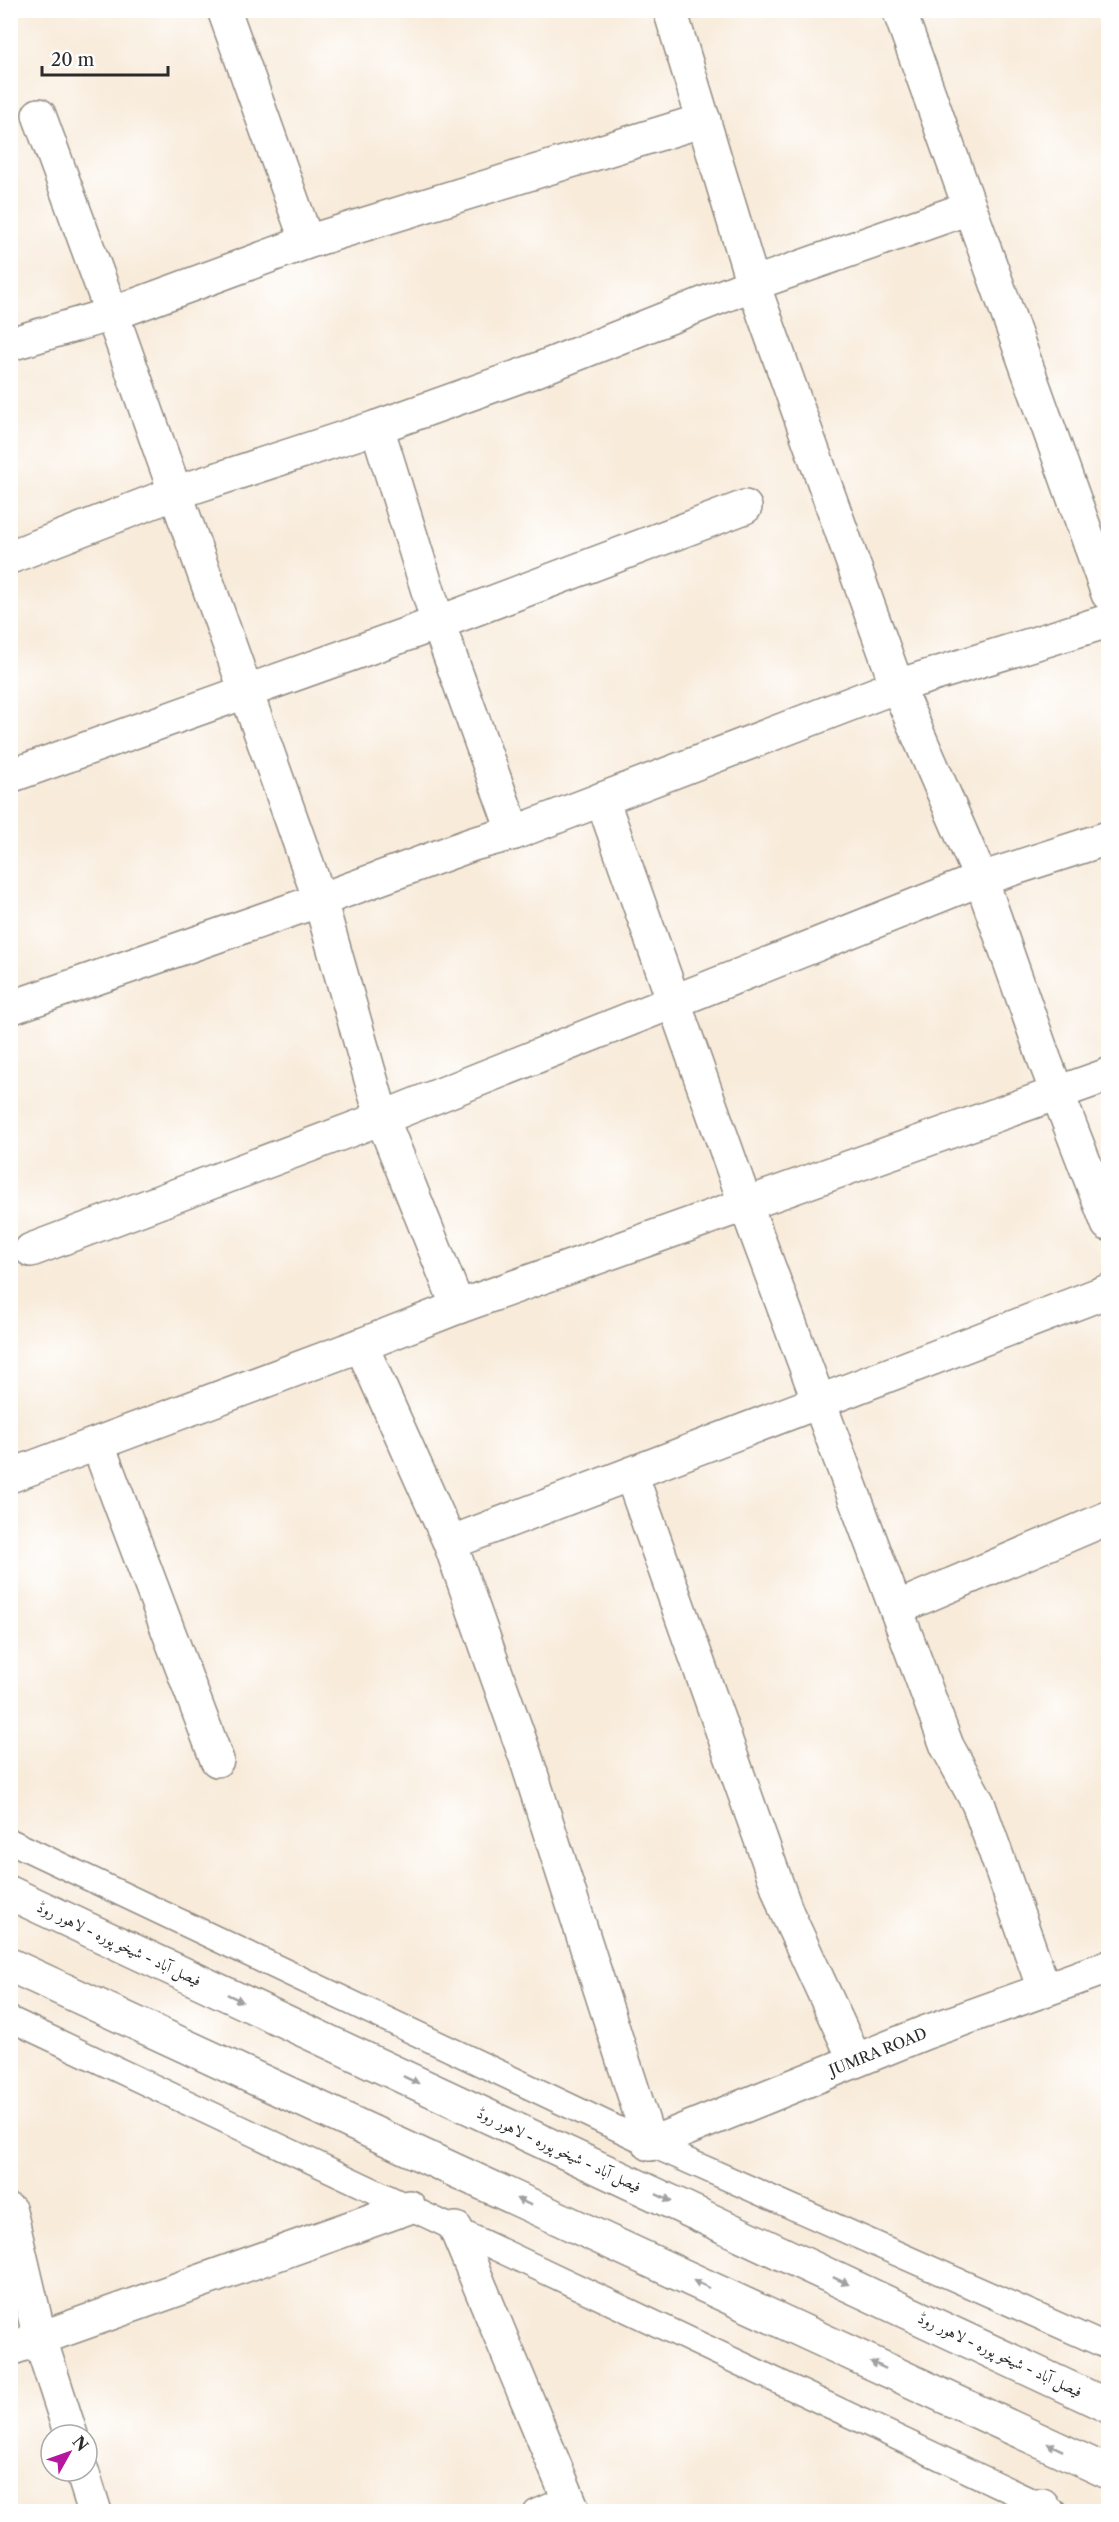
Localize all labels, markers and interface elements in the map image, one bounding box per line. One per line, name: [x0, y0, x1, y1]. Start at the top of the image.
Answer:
scale bar: [42, 39, 168, 77]
text: 20 m: [51, 49, 95, 71]
street label: فیصل آباد - شیخو پورہ - لاہور روڈ: [33, 1897, 204, 1992]
one-way arrow: [226, 1993, 243, 2002]
street label: JUMRA ROAD: [824, 2023, 929, 2081]
one-way arrow: [403, 2076, 420, 2085]
street label: فیصل آباد - شیخو پورہ - لاہور روڈ: [473, 2103, 644, 2198]
one-way arrow: [656, 2194, 673, 2203]
one-way arrow: [516, 2197, 533, 2206]
one-way arrow: [832, 2276, 849, 2285]
one-way arrow: [693, 2279, 710, 2288]
street label: فیصل آباد - شیخو پورہ - لاہور روڈ: [914, 2308, 1085, 2403]
one-way arrow: [870, 2361, 887, 2370]
north arrow: [39, 2423, 99, 2483]
text: N: [68, 2432, 93, 2455]
one-way arrow: [1047, 2443, 1064, 2452]

